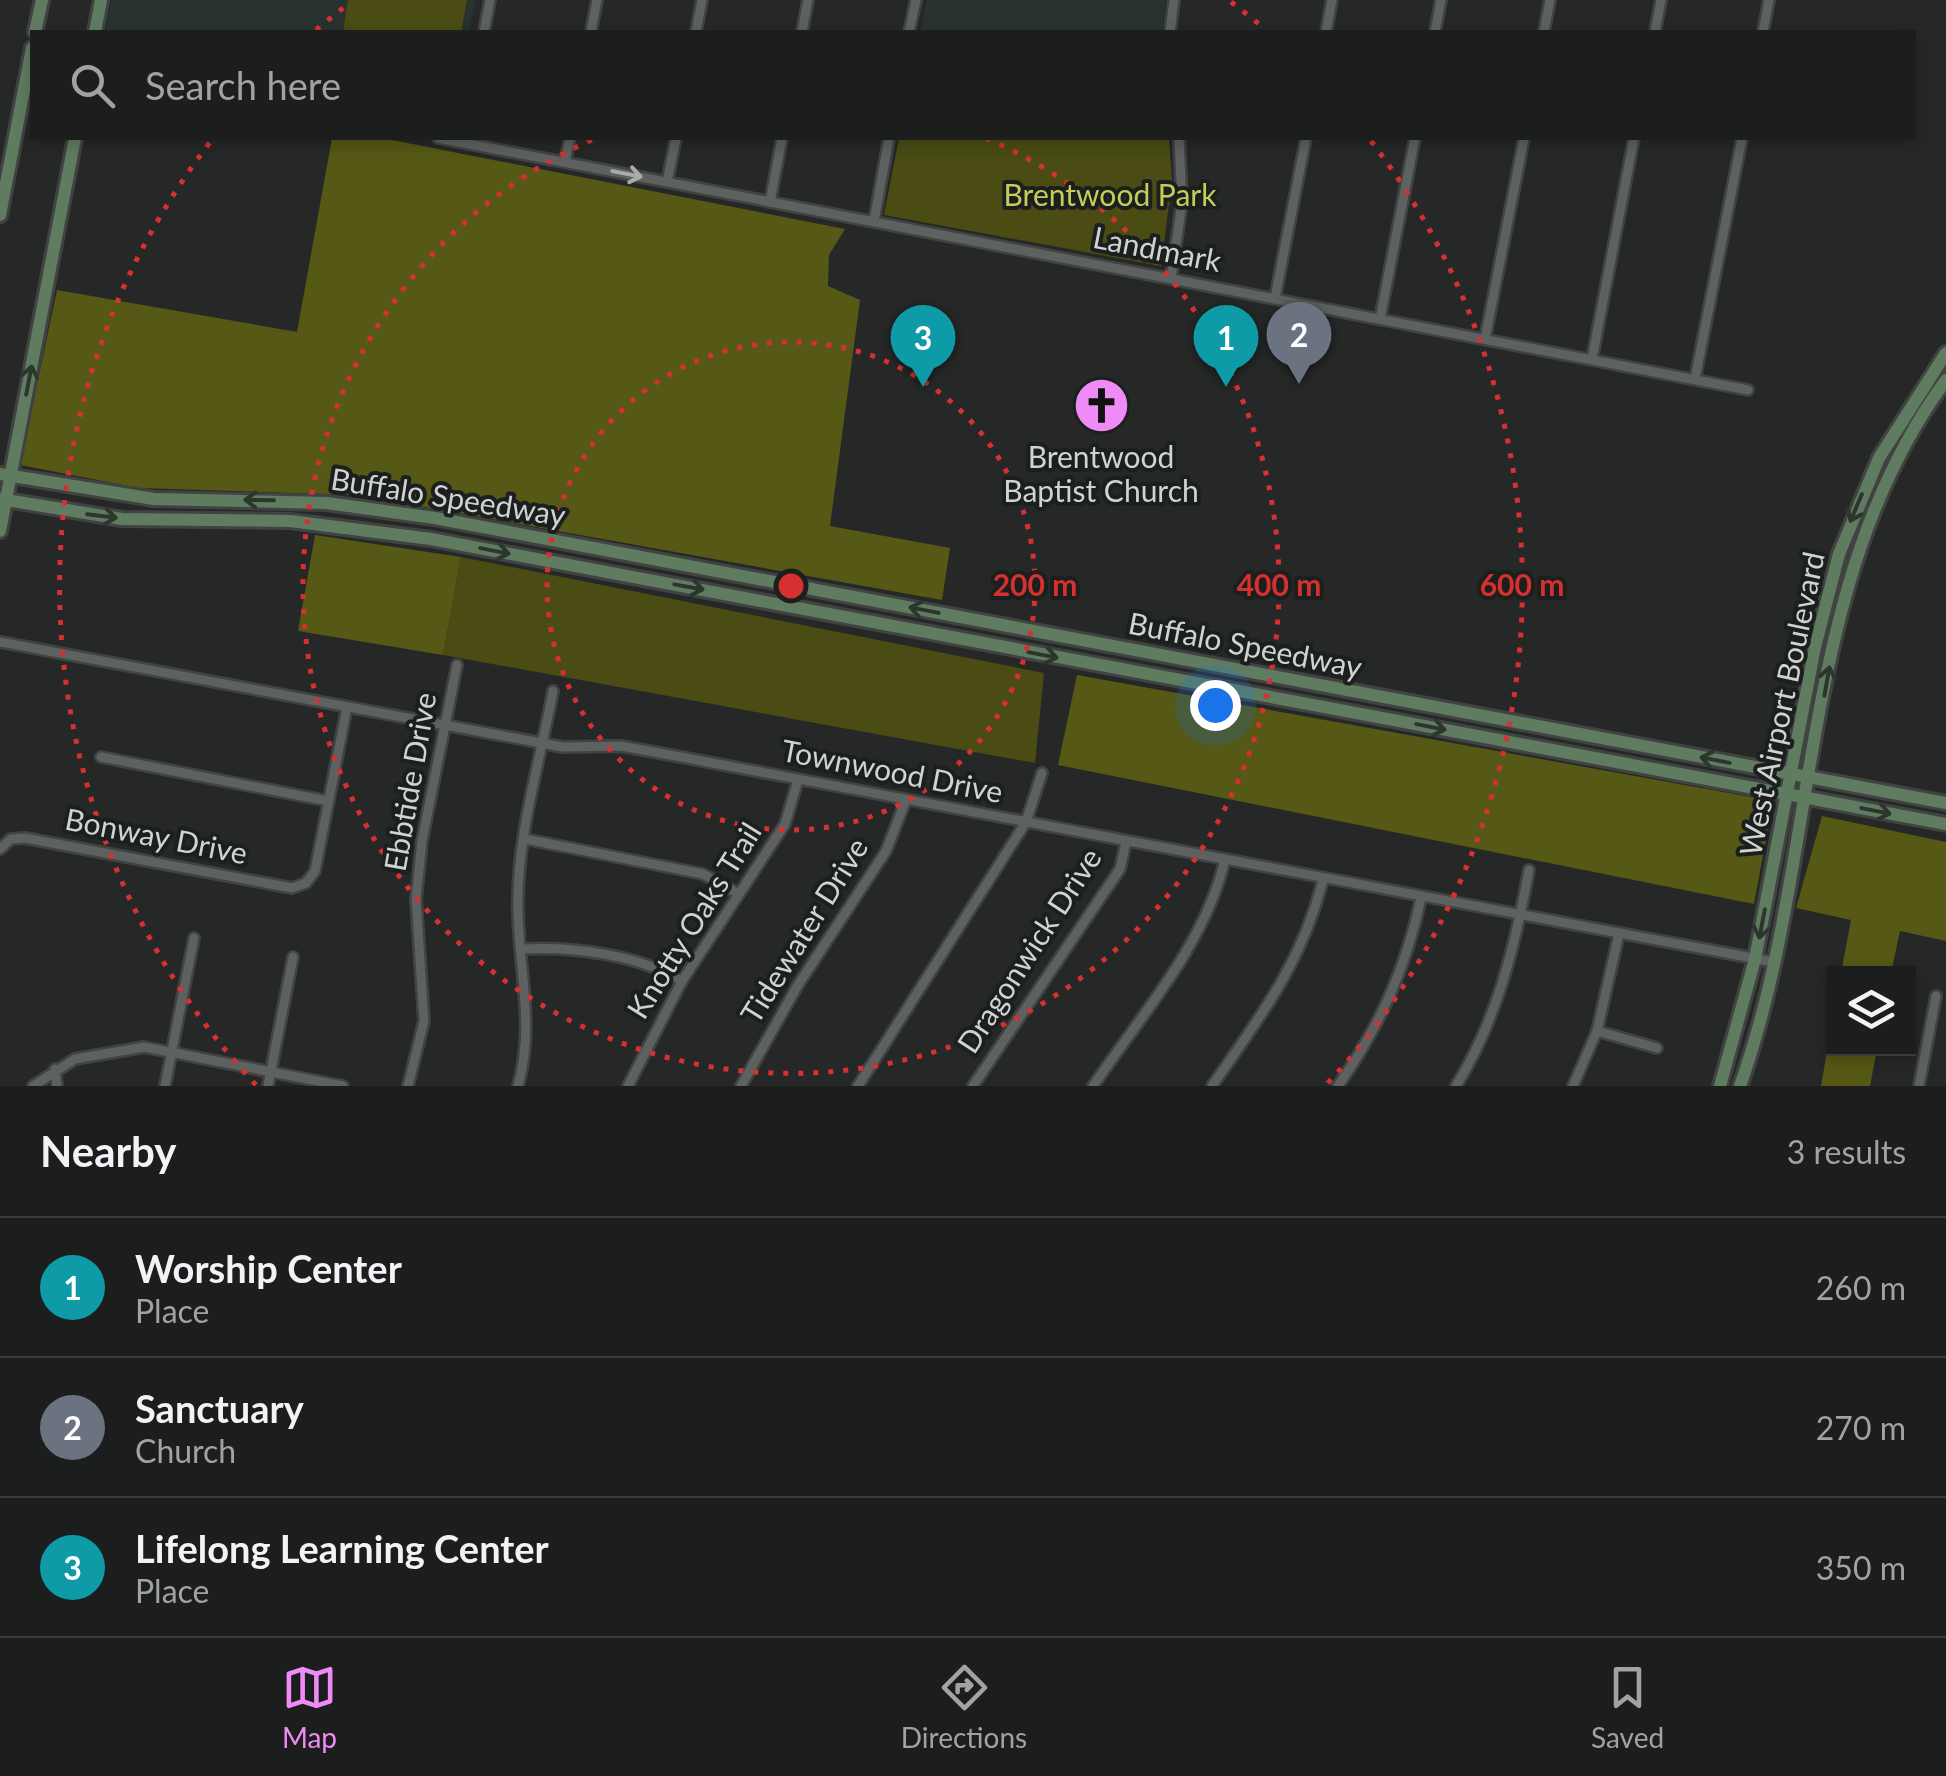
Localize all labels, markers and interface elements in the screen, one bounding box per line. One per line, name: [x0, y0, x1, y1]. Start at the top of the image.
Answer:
search box: [30, 30, 1916, 140]
icon: search: [65, 58, 120, 113]
text: Search here: [145, 62, 341, 108]
one-way arrow: [610, 165, 642, 184]
park label: Brentwood Park: [1004, 176, 1217, 212]
street label: Landmark: [1090, 218, 1225, 278]
pin: 2: [1266, 302, 1332, 384]
pin: 3: [890, 304, 956, 387]
pin: 1: [1194, 304, 1258, 387]
one-way arrow: [20, 364, 39, 397]
church icon: Brentwood Baptist Church: [1071, 375, 1131, 435]
place label: Brentwood Baptist Church: [1003, 438, 1199, 508]
street label: Buffalo Speedway: [328, 460, 569, 532]
one-way arrow: [243, 491, 275, 510]
one-way arrow: [1846, 492, 1864, 523]
one-way arrow: [86, 507, 118, 526]
one-way arrow: [478, 542, 511, 561]
street label: West Airport Boulevard: [1731, 548, 1831, 859]
text: 200 m: [993, 566, 1077, 602]
text: 400 m: [1237, 566, 1321, 602]
text: 600 m: [1480, 566, 1564, 602]
centre of rings: [773, 568, 809, 604]
one-way arrow: [672, 579, 704, 598]
one-way arrow: [909, 600, 941, 619]
street label: Buffalo Speedway: [1126, 604, 1366, 684]
one-way arrow: [1026, 646, 1059, 665]
one-way arrow: [1818, 666, 1837, 698]
your location: [1190, 680, 1241, 731]
street label: Ebbtide Drive: [376, 689, 442, 874]
one-way arrow: [1414, 718, 1446, 737]
street label: Townwood Drive: [779, 731, 1006, 809]
one-way arrow: [1700, 749, 1732, 768]
street label: Bonway Drive: [62, 800, 250, 870]
one-way arrow: [1859, 802, 1892, 821]
street label: Knotty Oaks Trail: [619, 815, 768, 1024]
street label: Tidewater Drive: [732, 831, 875, 1029]
street label: Dragonwick Drive: [949, 841, 1108, 1059]
one-way arrow: [1752, 908, 1771, 940]
map controls: [1826, 966, 1916, 1056]
button: layers: [1826, 966, 1916, 1056]
text: Nearby: [40, 1126, 177, 1176]
text: 3 results: [1787, 1132, 1906, 1171]
text: Worship Center: [135, 1245, 402, 1291]
text: 1: [63, 1268, 82, 1307]
text: 260 m: [1816, 1268, 1906, 1307]
text: Place: [135, 1291, 209, 1330]
text: Sanctuary: [135, 1385, 304, 1431]
text: 2: [63, 1408, 82, 1447]
text: 270 m: [1816, 1408, 1906, 1447]
text: Church: [135, 1431, 236, 1470]
text: Lifelong Learning Center: [135, 1525, 549, 1571]
text: 3: [63, 1548, 82, 1587]
text: 350 m: [1816, 1548, 1906, 1587]
text: Place: [135, 1571, 209, 1610]
tab: Map: [282, 1660, 337, 1754]
tab: Directions: [901, 1660, 1027, 1754]
tab: Saved: [1591, 1660, 1664, 1754]

